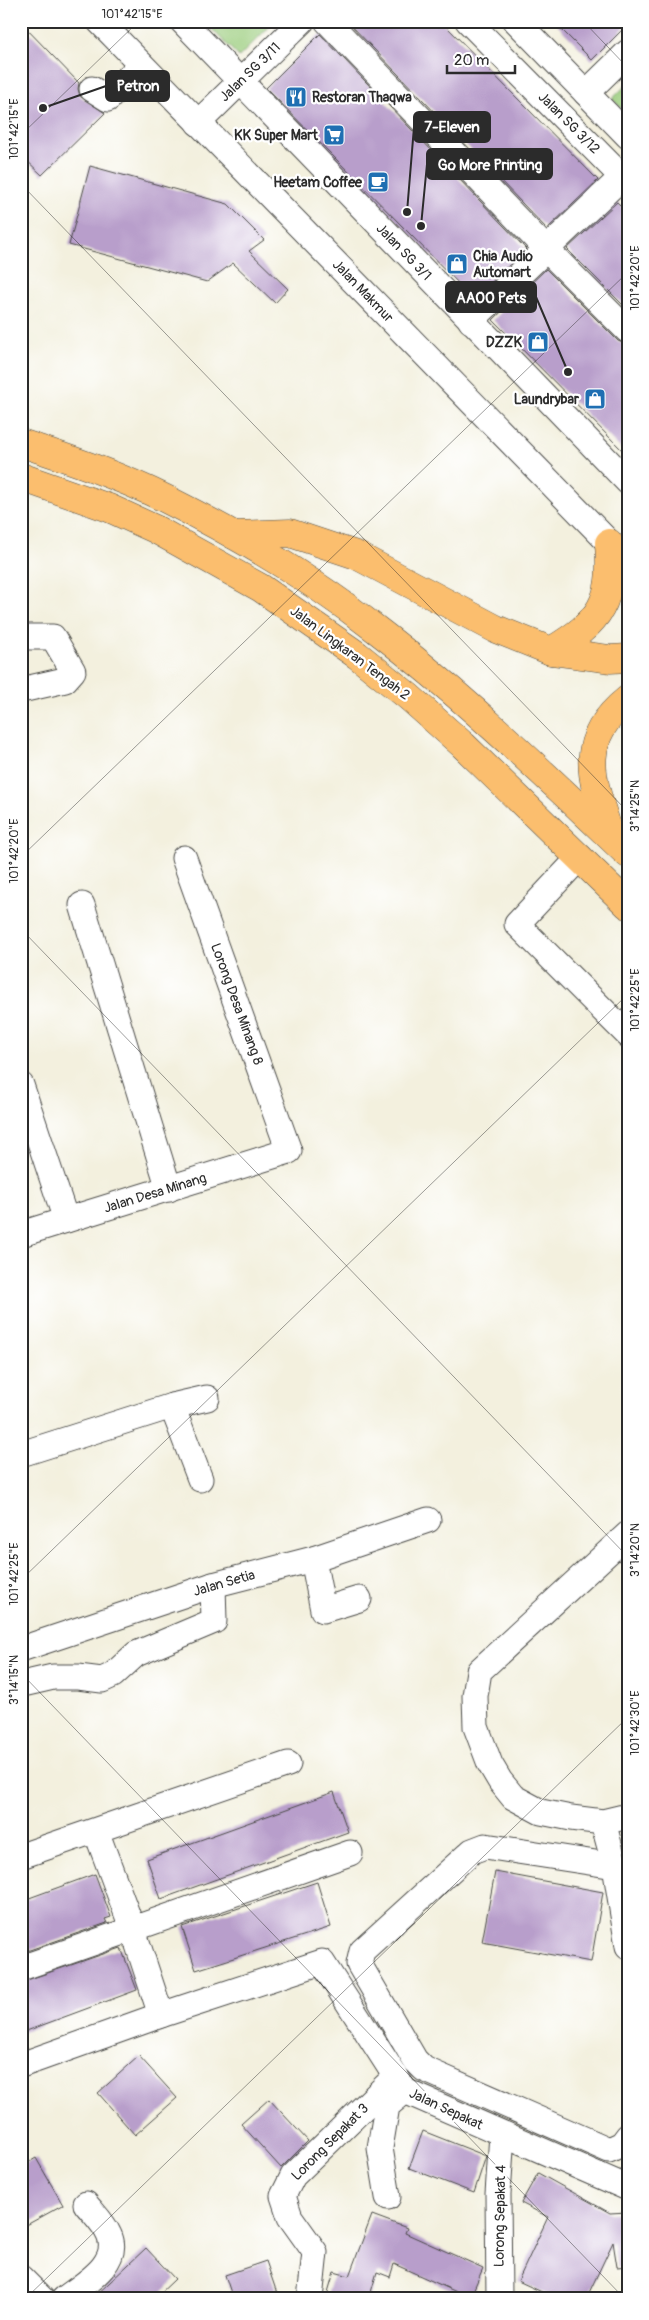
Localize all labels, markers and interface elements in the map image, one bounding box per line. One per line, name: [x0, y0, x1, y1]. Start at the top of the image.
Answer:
text: 101°42'15"E: [101, 7, 163, 22]
street label: Jalan SG 3/11: [216, 39, 284, 105]
scale bar: [447, 42, 514, 74]
text: 20 m: [454, 51, 489, 70]
callout: Petron: [106, 71, 169, 101]
text: Petron: [116, 77, 160, 96]
restaurant icon: Restoran Thaqwa: [284, 85, 308, 109]
place label: Restoran Thaqwa: [312, 89, 412, 106]
street label: Jalan SG 3/12: [535, 89, 603, 157]
text: 101°42'15"E: [7, 98, 22, 160]
callout: 7-Eleven: [414, 112, 490, 142]
text: 7-Eleven: [424, 118, 480, 137]
supermarket icon: KK Super Mart: [322, 123, 346, 147]
place label: KK Super Mart: [234, 127, 318, 144]
callout: Go More Printing: [427, 149, 552, 179]
text: Go More Printing: [438, 156, 543, 175]
cafe icon: Heetam Coffee: [366, 170, 390, 194]
place label: Heetam Coffee: [273, 174, 363, 191]
street label: Jalan SG 3/1: [373, 220, 435, 284]
text: 101°42'20"E: [628, 246, 643, 310]
place label: Chia Audio Automart: [473, 248, 533, 281]
shop icon: Chia Audio Automart: [445, 252, 469, 276]
street label: Jalan Makmur: [329, 256, 397, 326]
callout: AAOO Pets: [446, 282, 536, 312]
text: AAOO Pets: [456, 289, 526, 308]
shop icon: DZZK: [526, 330, 550, 354]
place label: DZZK: [486, 334, 523, 351]
shop icon: Laundrybar: [583, 387, 607, 411]
place label: Laundrybar: [514, 391, 580, 408]
street label: Jalan Lingkaran Tengah 2: [287, 602, 413, 704]
text: 3°14'25"N: [628, 780, 643, 832]
text: 101°42'20"E: [7, 819, 22, 883]
street label: Lorong Desa Minang 8: [207, 941, 267, 1067]
text: 101°42'25"E: [628, 968, 643, 1032]
street label: Jalan Desa Minang: [102, 1169, 208, 1217]
text: 3°14'20"N: [628, 1523, 643, 1577]
text: 101°42'25"E: [7, 1542, 22, 1606]
street label: Jalan Setia: [191, 1566, 257, 1600]
text: 3°14'15"N: [7, 1655, 22, 1705]
text: 101°42'30"E: [628, 1691, 643, 1755]
street label: Jalan Sepakat: [406, 2085, 486, 2134]
street label: Lorong Sepakat 3: [288, 2100, 372, 2184]
street label: Lorong Sepakat 4: [491, 2165, 509, 2267]

